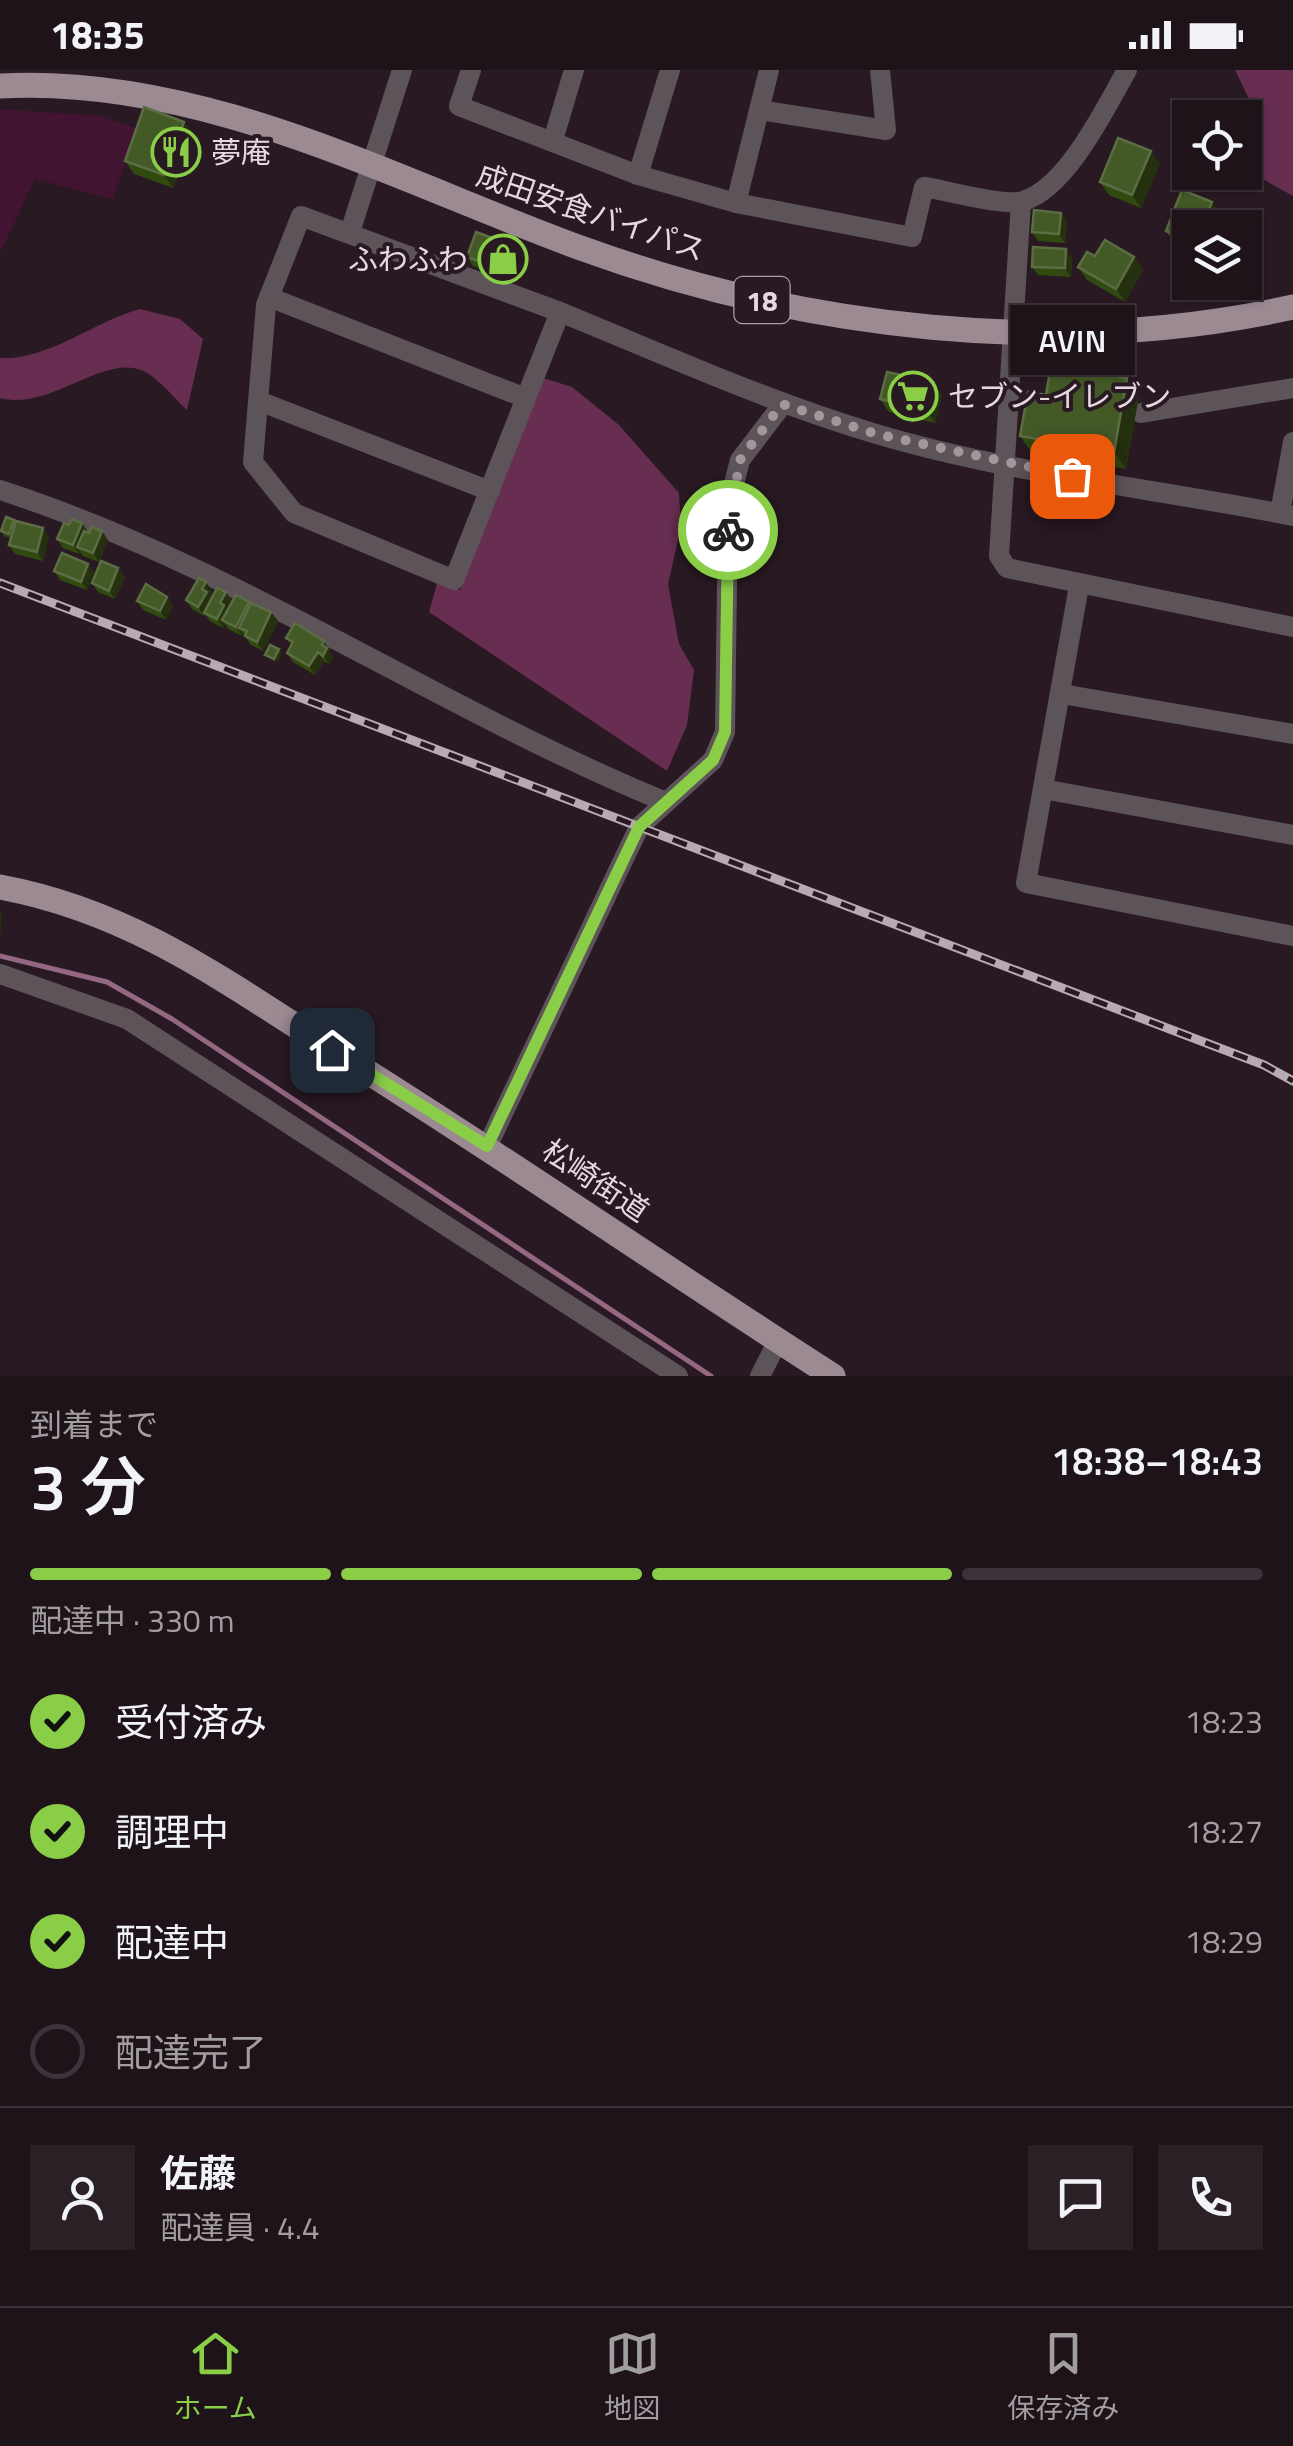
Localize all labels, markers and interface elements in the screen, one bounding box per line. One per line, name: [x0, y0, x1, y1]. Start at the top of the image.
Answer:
text: 18:35: [50, 6, 145, 64]
map controls: [1172, 100, 1262, 300]
button: locate: [1172, 100, 1262, 190]
restaurant icon: 夢庵: [150, 126, 202, 178]
place label: 夢庵: [211, 129, 271, 175]
street label: 成田安食バイパス: [470, 151, 712, 273]
button: layers: [1172, 210, 1262, 300]
shop icon: ふわふわ: [477, 233, 529, 285]
place label: ふわふわ: [348, 236, 468, 282]
road number: 18: [734, 277, 790, 323]
callout: AVIN: [1010, 306, 1134, 376]
text: AVIN: [1039, 316, 1106, 364]
supermarket icon: セブン-イレブン: [887, 370, 939, 422]
place label: セブン-イレブン: [948, 373, 1171, 419]
pin: [1030, 434, 1115, 519]
icon: bag: [1045, 449, 1100, 504]
courier: [678, 480, 778, 580]
icon: bike: [701, 503, 756, 558]
pin: [290, 1008, 375, 1093]
icon: home: [305, 1023, 360, 1078]
street label: 松崎街道: [533, 1127, 659, 1233]
text: 到着まで: [30, 1400, 158, 1448]
text: 18:38–18:43: [1051, 1432, 1263, 1490]
text: 3 分: [30, 1436, 146, 1535]
text: 配達中 · 330 m: [30, 1596, 235, 1644]
text: 受付済み: [115, 1693, 267, 1751]
icon: check: [30, 1694, 85, 1749]
text: 18:23: [1184, 1697, 1263, 1745]
text: 調理中: [115, 1803, 229, 1861]
icon: check: [30, 1804, 85, 1859]
text: 18:27: [1184, 1807, 1263, 1855]
text: 配達中: [115, 1913, 229, 1971]
icon: check: [30, 1914, 85, 1969]
text: 18:29: [1184, 1917, 1263, 1965]
text: 配達完了: [115, 2023, 267, 2081]
text: 佐藤: [160, 2144, 236, 2202]
button: person: [30, 2145, 135, 2250]
button: chat: [1028, 2145, 1133, 2250]
button: phone: [1158, 2145, 1263, 2250]
text: 配達員 · 4.4: [160, 2203, 320, 2251]
tab: ホーム: [174, 2326, 257, 2429]
tab: 地図: [604, 2326, 660, 2429]
tab: 保存済み: [1007, 2326, 1119, 2429]

